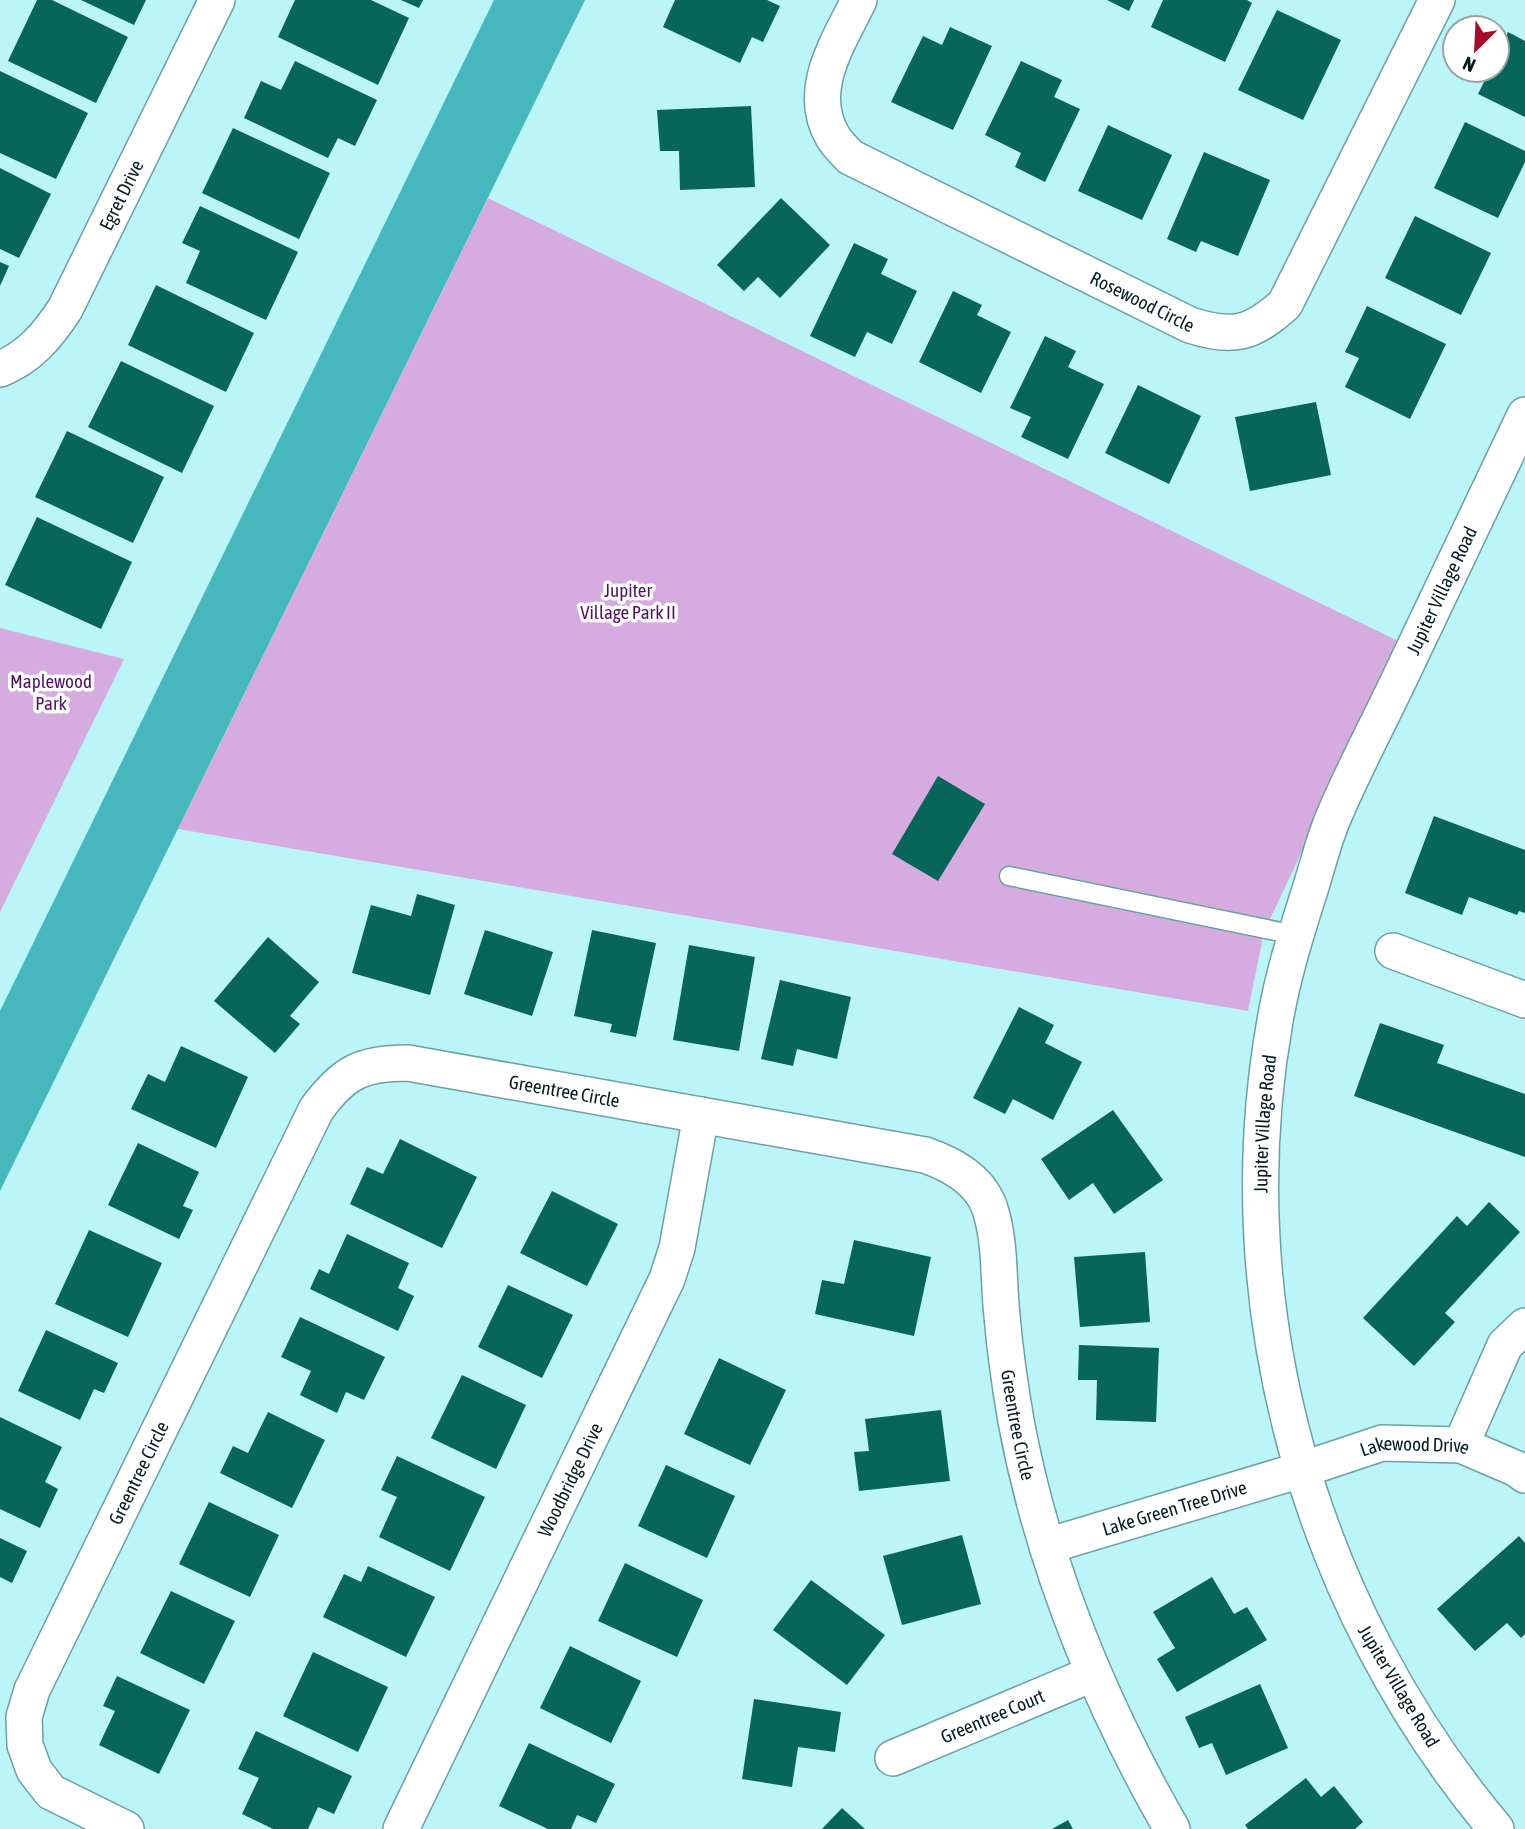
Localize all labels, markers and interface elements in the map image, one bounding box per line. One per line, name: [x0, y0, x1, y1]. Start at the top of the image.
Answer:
north arrow: [1441, 14, 1511, 84]
text: N: [1459, 52, 1479, 77]
street label: Egret Drive: [95, 156, 148, 234]
street label: Rosewood Circle: [1087, 267, 1198, 337]
street label: Jupiter Village Road: [1402, 523, 1481, 658]
park label: Jupiter Village Park II: [580, 579, 676, 623]
park label: Maplewood Park: [10, 670, 92, 714]
street label: Jupiter Village Road: [1250, 1053, 1281, 1193]
street label: Greentree Circle: [507, 1070, 622, 1111]
street label: Greentree Circle: [997, 1368, 1039, 1482]
street label: Greentree Circle: [104, 1418, 173, 1528]
street label: Woodbridge Drive: [533, 1419, 607, 1540]
street label: Lakewood Drive: [1357, 1432, 1473, 1461]
street label: Lake Green Tree Drive: [1100, 1476, 1249, 1540]
street label: Jupiter Village Road: [1354, 1621, 1444, 1751]
street label: Greentree Court: [937, 1684, 1048, 1748]

